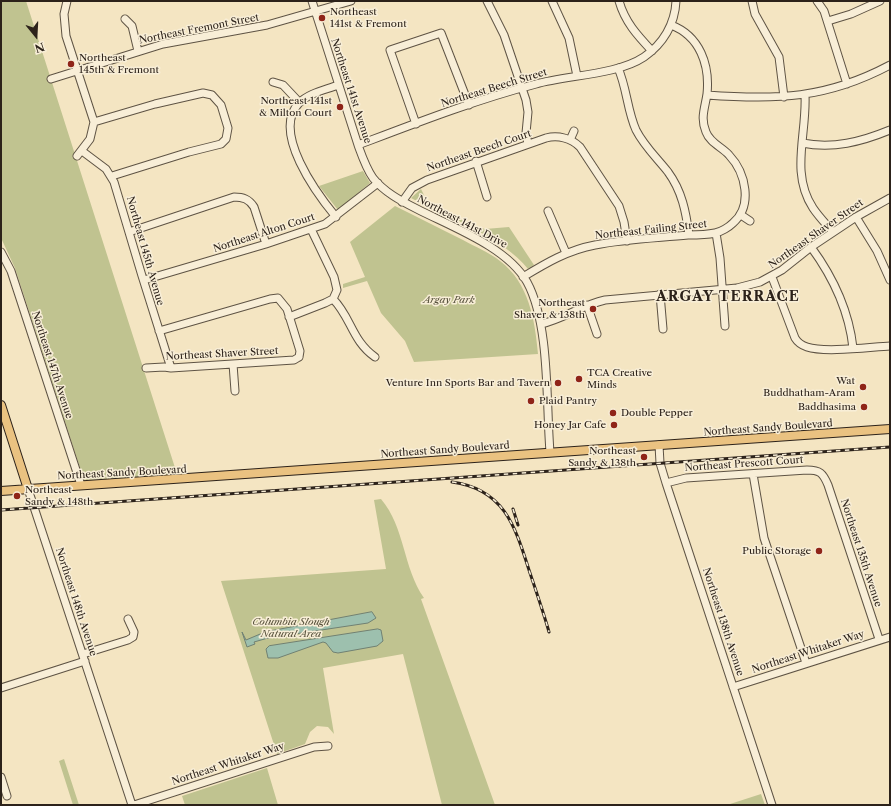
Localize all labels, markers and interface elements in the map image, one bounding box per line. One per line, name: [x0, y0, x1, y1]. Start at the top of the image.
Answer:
place label: Northeast 141st & Fremont: [330, 6, 407, 30]
street label: Northeast Fremont Street: [138, 11, 260, 47]
marker: Northeast 141st & Fremont: [317, 13, 327, 23]
north arrow: [16, 16, 56, 56]
street label: Northeast 141st Avenue: [328, 37, 374, 145]
text: N: [33, 39, 46, 56]
place label: Northeast 145th & Fremont: [79, 52, 159, 76]
marker: Northeast 145th & Fremont: [66, 59, 76, 69]
street label: Northeast Beech Street: [440, 66, 548, 110]
place label: Northeast 141st & Milton Court: [259, 95, 332, 118]
marker: Northeast 141st & Milton Court: [335, 102, 345, 112]
street label: Northeast Beech Court: [425, 127, 533, 175]
street label: Northeast 141st Drive: [415, 193, 509, 251]
street label: Northeast 145th Avenue: [124, 195, 166, 307]
street label: Northeast Shaver Street: [766, 197, 866, 271]
street label: Northeast Alton Court: [212, 211, 316, 255]
street label: Northeast Failing Street: [594, 218, 708, 242]
district label: ARGAY TERRACE: [656, 289, 800, 305]
park label: Argay Park: [423, 294, 475, 306]
place label: Northeast Shaver & 138th: [514, 297, 585, 320]
marker: Northeast Shaver & 138th: [588, 304, 598, 314]
street label: Northeast 147th Avenue: [29, 310, 75, 420]
street label: Northeast Shaver Street: [165, 345, 279, 363]
place label: TCA Creative Minds: [587, 367, 652, 390]
marker: TCA Creative Minds: [574, 374, 584, 384]
place label: Wat Buddhatham-Aram: [763, 375, 855, 398]
place label: Venture Inn Sports Bar and Tavern: [386, 377, 550, 389]
marker: Venture Inn Sports Bar and Tavern: [553, 378, 563, 388]
marker: Wat Buddhatham-Aram: [858, 382, 868, 392]
place label: Plaid Pantry: [539, 395, 597, 407]
marker: Plaid Pantry: [526, 396, 536, 406]
place label: Baddhasima: [798, 401, 856, 413]
marker: Baddhasima: [859, 402, 869, 412]
place label: Double Pepper: [621, 407, 693, 419]
marker: Double Pepper: [608, 408, 618, 418]
street label: Northeast Sandy Boulevard: [703, 417, 833, 439]
place label: Honey Jar Cafe: [534, 419, 606, 431]
marker: Honey Jar Cafe: [609, 420, 619, 430]
street label: Northeast Sandy Boulevard: [380, 439, 510, 461]
place label: Northeast Sandy & 138th: [568, 445, 636, 468]
marker: Northeast Sandy & 138th: [639, 452, 649, 462]
street label: Northeast Prescott Court: [684, 454, 804, 474]
street label: Northeast Sandy Boulevard: [57, 464, 187, 482]
place label: Northeast Sandy & 148th: [25, 484, 93, 508]
marker: Northeast Sandy & 148th: [12, 491, 22, 501]
street label: Northeast 135th Avenue: [838, 498, 884, 608]
place label: Public Storage: [742, 545, 811, 557]
street label: Northeast 148th Avenue: [53, 546, 99, 658]
marker: Public Storage: [814, 546, 824, 556]
street label: Northeast 138th Avenue: [700, 566, 746, 678]
park label: Columbia Slough Natural Area: [252, 616, 330, 640]
street label: Northeast Whitaker Way: [750, 628, 866, 676]
street label: Northeast Whitaker Way: [170, 740, 286, 788]

